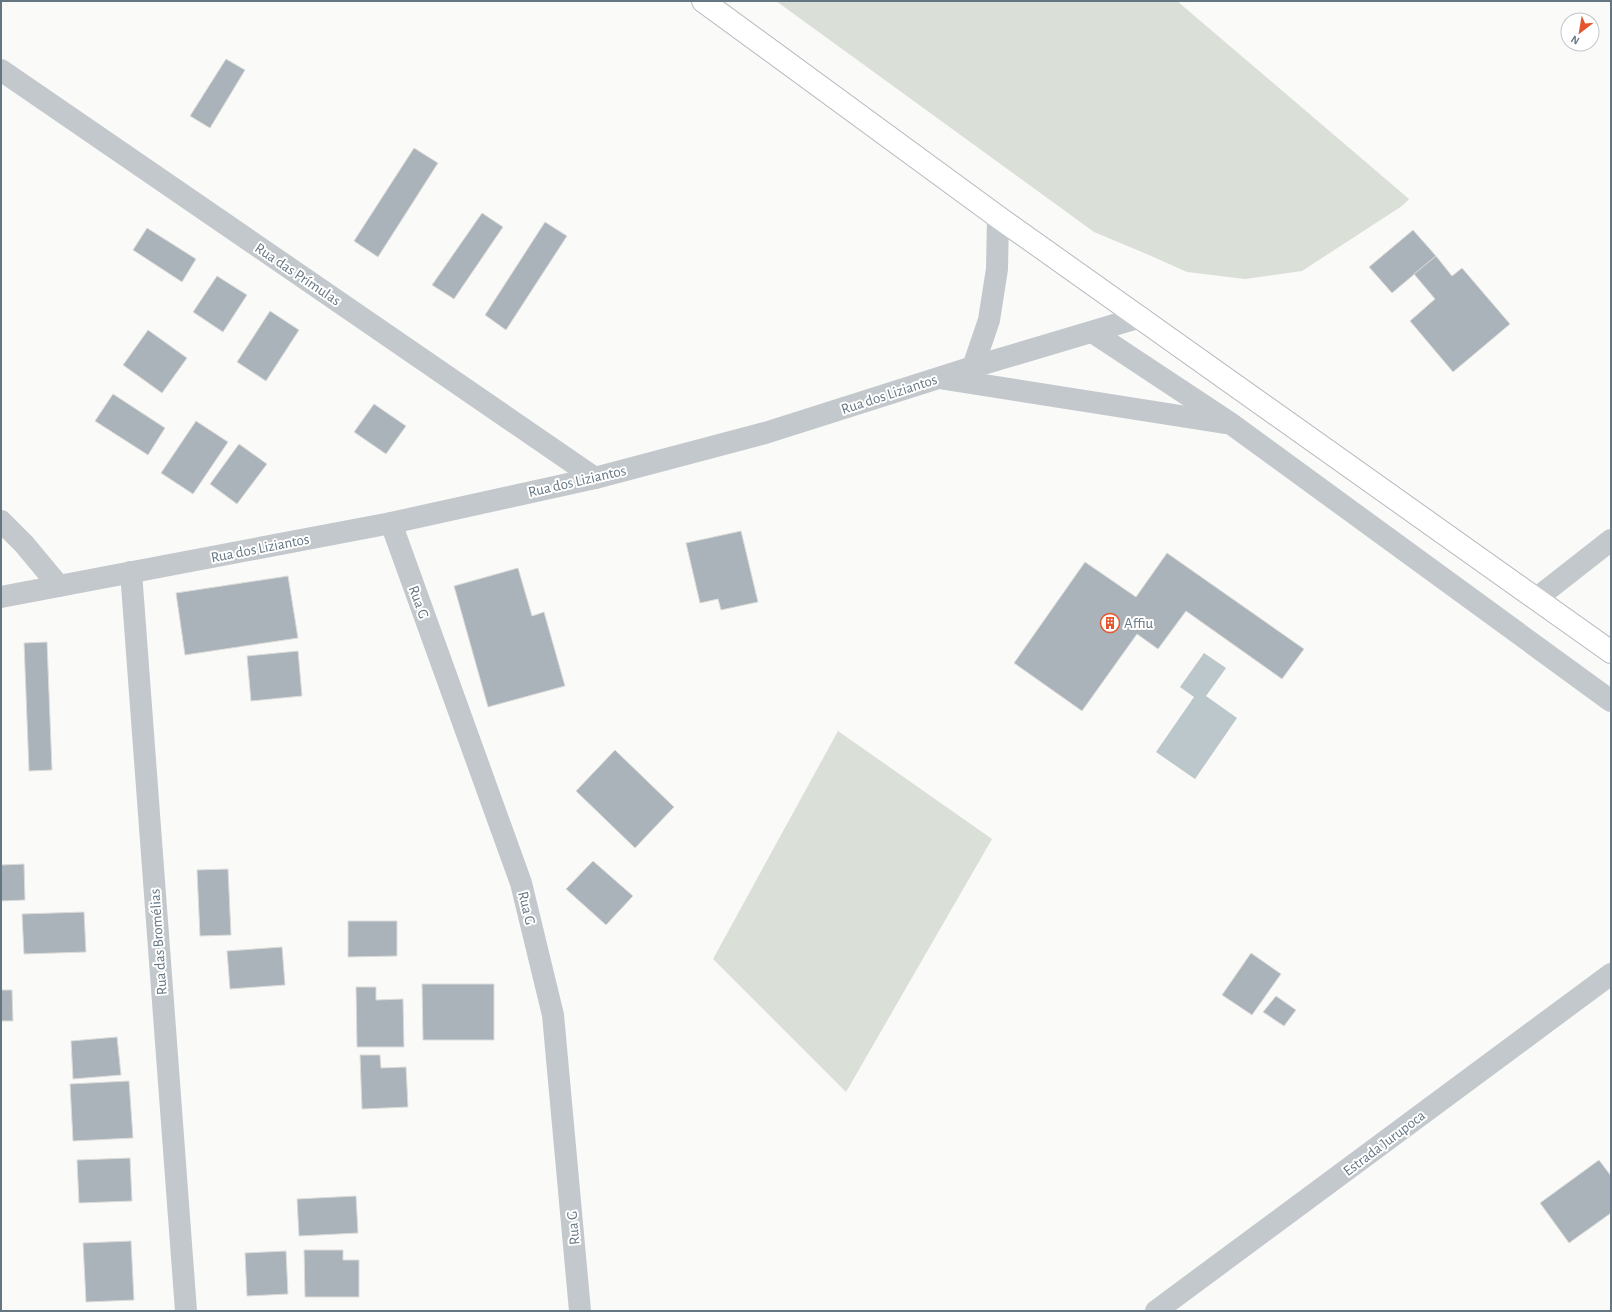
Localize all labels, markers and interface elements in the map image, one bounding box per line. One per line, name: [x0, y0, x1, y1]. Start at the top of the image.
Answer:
north arrow: [1560, 12, 1600, 52]
text: N: [1569, 33, 1581, 47]
street label: Rua das Prímulas: [252, 240, 343, 309]
street label: Rua dos Liziantos: [839, 372, 939, 417]
street label: Rua dos Liziantos: [527, 463, 627, 500]
street label: Rua dos Liziantos: [210, 532, 311, 565]
street label: Rua G: [406, 584, 431, 621]
building icon: Affiu: [1099, 612, 1121, 634]
place label: Affiu: [1124, 616, 1154, 631]
street label: Rua das Bromélias: [147, 888, 170, 996]
street label: Rua G: [515, 890, 538, 926]
street label: Estrada Jurupoca: [1340, 1108, 1428, 1179]
street label: Rua G: [565, 1210, 582, 1246]

